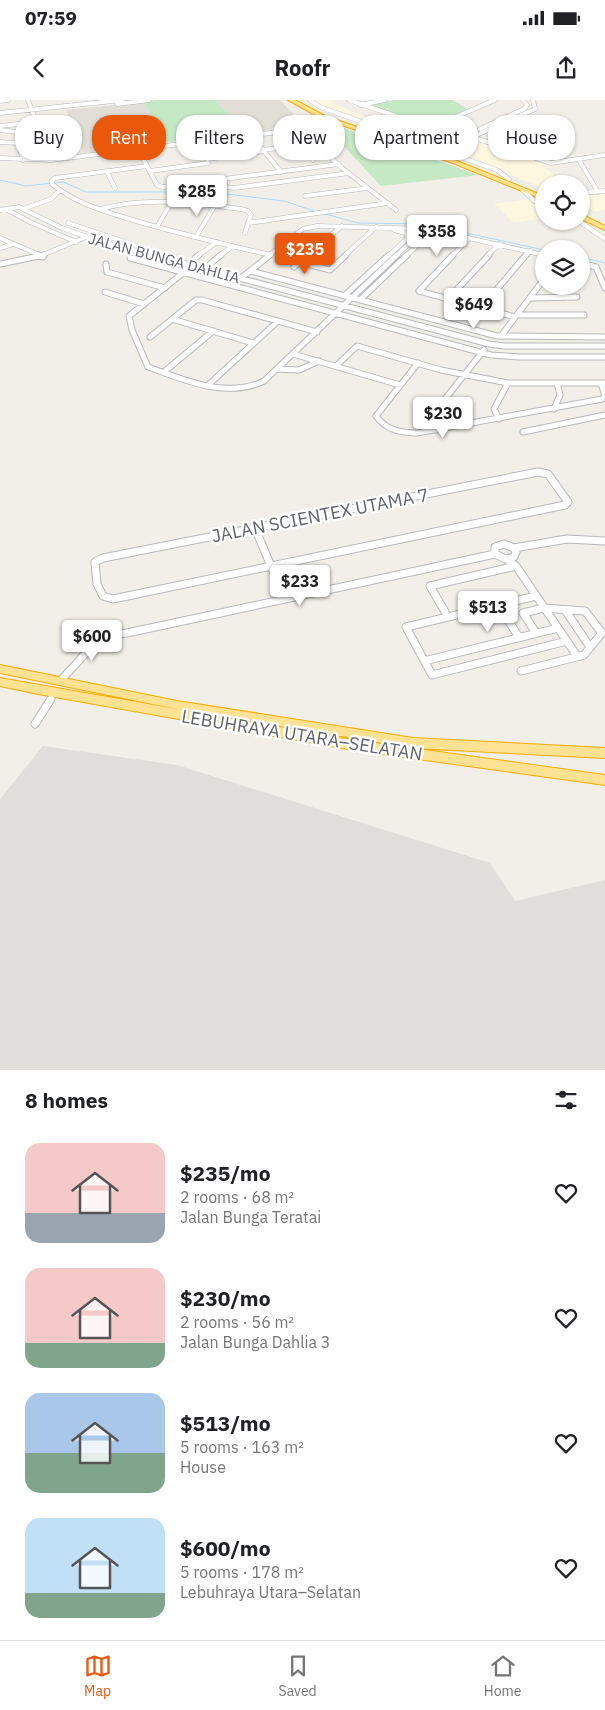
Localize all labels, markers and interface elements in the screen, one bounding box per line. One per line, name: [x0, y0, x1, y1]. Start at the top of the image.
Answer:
text: 07:59: [25, 6, 77, 30]
text: Roofr: [274, 53, 331, 82]
icon: back: [25, 54, 53, 82]
icon: share: [552, 54, 580, 82]
chip: Buy: [15, 115, 82, 160]
chip: Rent: [92, 115, 166, 160]
chip: Filters: [176, 115, 263, 160]
chip: New: [273, 115, 345, 160]
chip: Apartment: [355, 115, 478, 160]
chip: House: [488, 115, 575, 160]
pin: $285: [167, 174, 227, 217]
map controls: [535, 175, 590, 295]
button: locate: [535, 175, 590, 230]
text: $285: [178, 181, 216, 201]
pin: $358: [407, 214, 467, 257]
text: $358: [418, 221, 456, 241]
street label: JALAN BUNGA DAHLIA: [86, 229, 242, 287]
pin: $235: [275, 232, 335, 275]
text: $235: [286, 239, 324, 259]
button: layers: [535, 240, 590, 295]
pin: $649: [444, 288, 504, 330]
text: $649: [455, 294, 493, 314]
pin: $230: [413, 396, 473, 439]
text: $230: [424, 403, 462, 423]
street label: JALAN SCIENTEX UTAMA 7: [209, 483, 431, 547]
pin: $233: [270, 564, 330, 607]
text: $233: [281, 571, 319, 591]
pin: $513: [458, 590, 518, 633]
text: $513: [469, 597, 507, 617]
pin: $600: [62, 620, 122, 662]
text: $600: [73, 626, 111, 646]
street label: LEBUHRAYA UTARA–SELATAN: [180, 705, 424, 765]
text: 8 homes: [25, 1086, 108, 1114]
icon: filters: [552, 1086, 580, 1114]
text: $235/mo: [180, 1159, 271, 1187]
icon: home: [65, 1163, 125, 1223]
icon: heart: [552, 1179, 580, 1207]
text: 2 rooms · 68 m²: [180, 1187, 294, 1207]
text: Jalan Bunga Teratai: [180, 1207, 321, 1227]
text: $230/mo: [180, 1284, 271, 1312]
icon: home: [65, 1288, 125, 1348]
icon: heart: [552, 1304, 580, 1332]
text: 2 rooms · 56 m²: [180, 1312, 294, 1332]
text: Jalan Bunga Dahlia 3: [180, 1332, 330, 1352]
text: $513/mo: [180, 1409, 271, 1437]
icon: home: [65, 1413, 125, 1473]
icon: heart: [552, 1429, 580, 1457]
text: 5 rooms · 163 m²: [180, 1437, 304, 1457]
text: House: [180, 1457, 226, 1477]
text: $600/mo: [180, 1534, 271, 1562]
icon: home: [65, 1538, 125, 1598]
icon: heart: [552, 1554, 580, 1582]
text: 5 rooms · 178 m²: [180, 1562, 304, 1582]
text: Lebuhraya Utara–Selatan: [180, 1582, 361, 1602]
tab: Map: [84, 1652, 112, 1700]
tab: Saved: [279, 1652, 317, 1700]
tab: Home: [484, 1652, 521, 1700]

